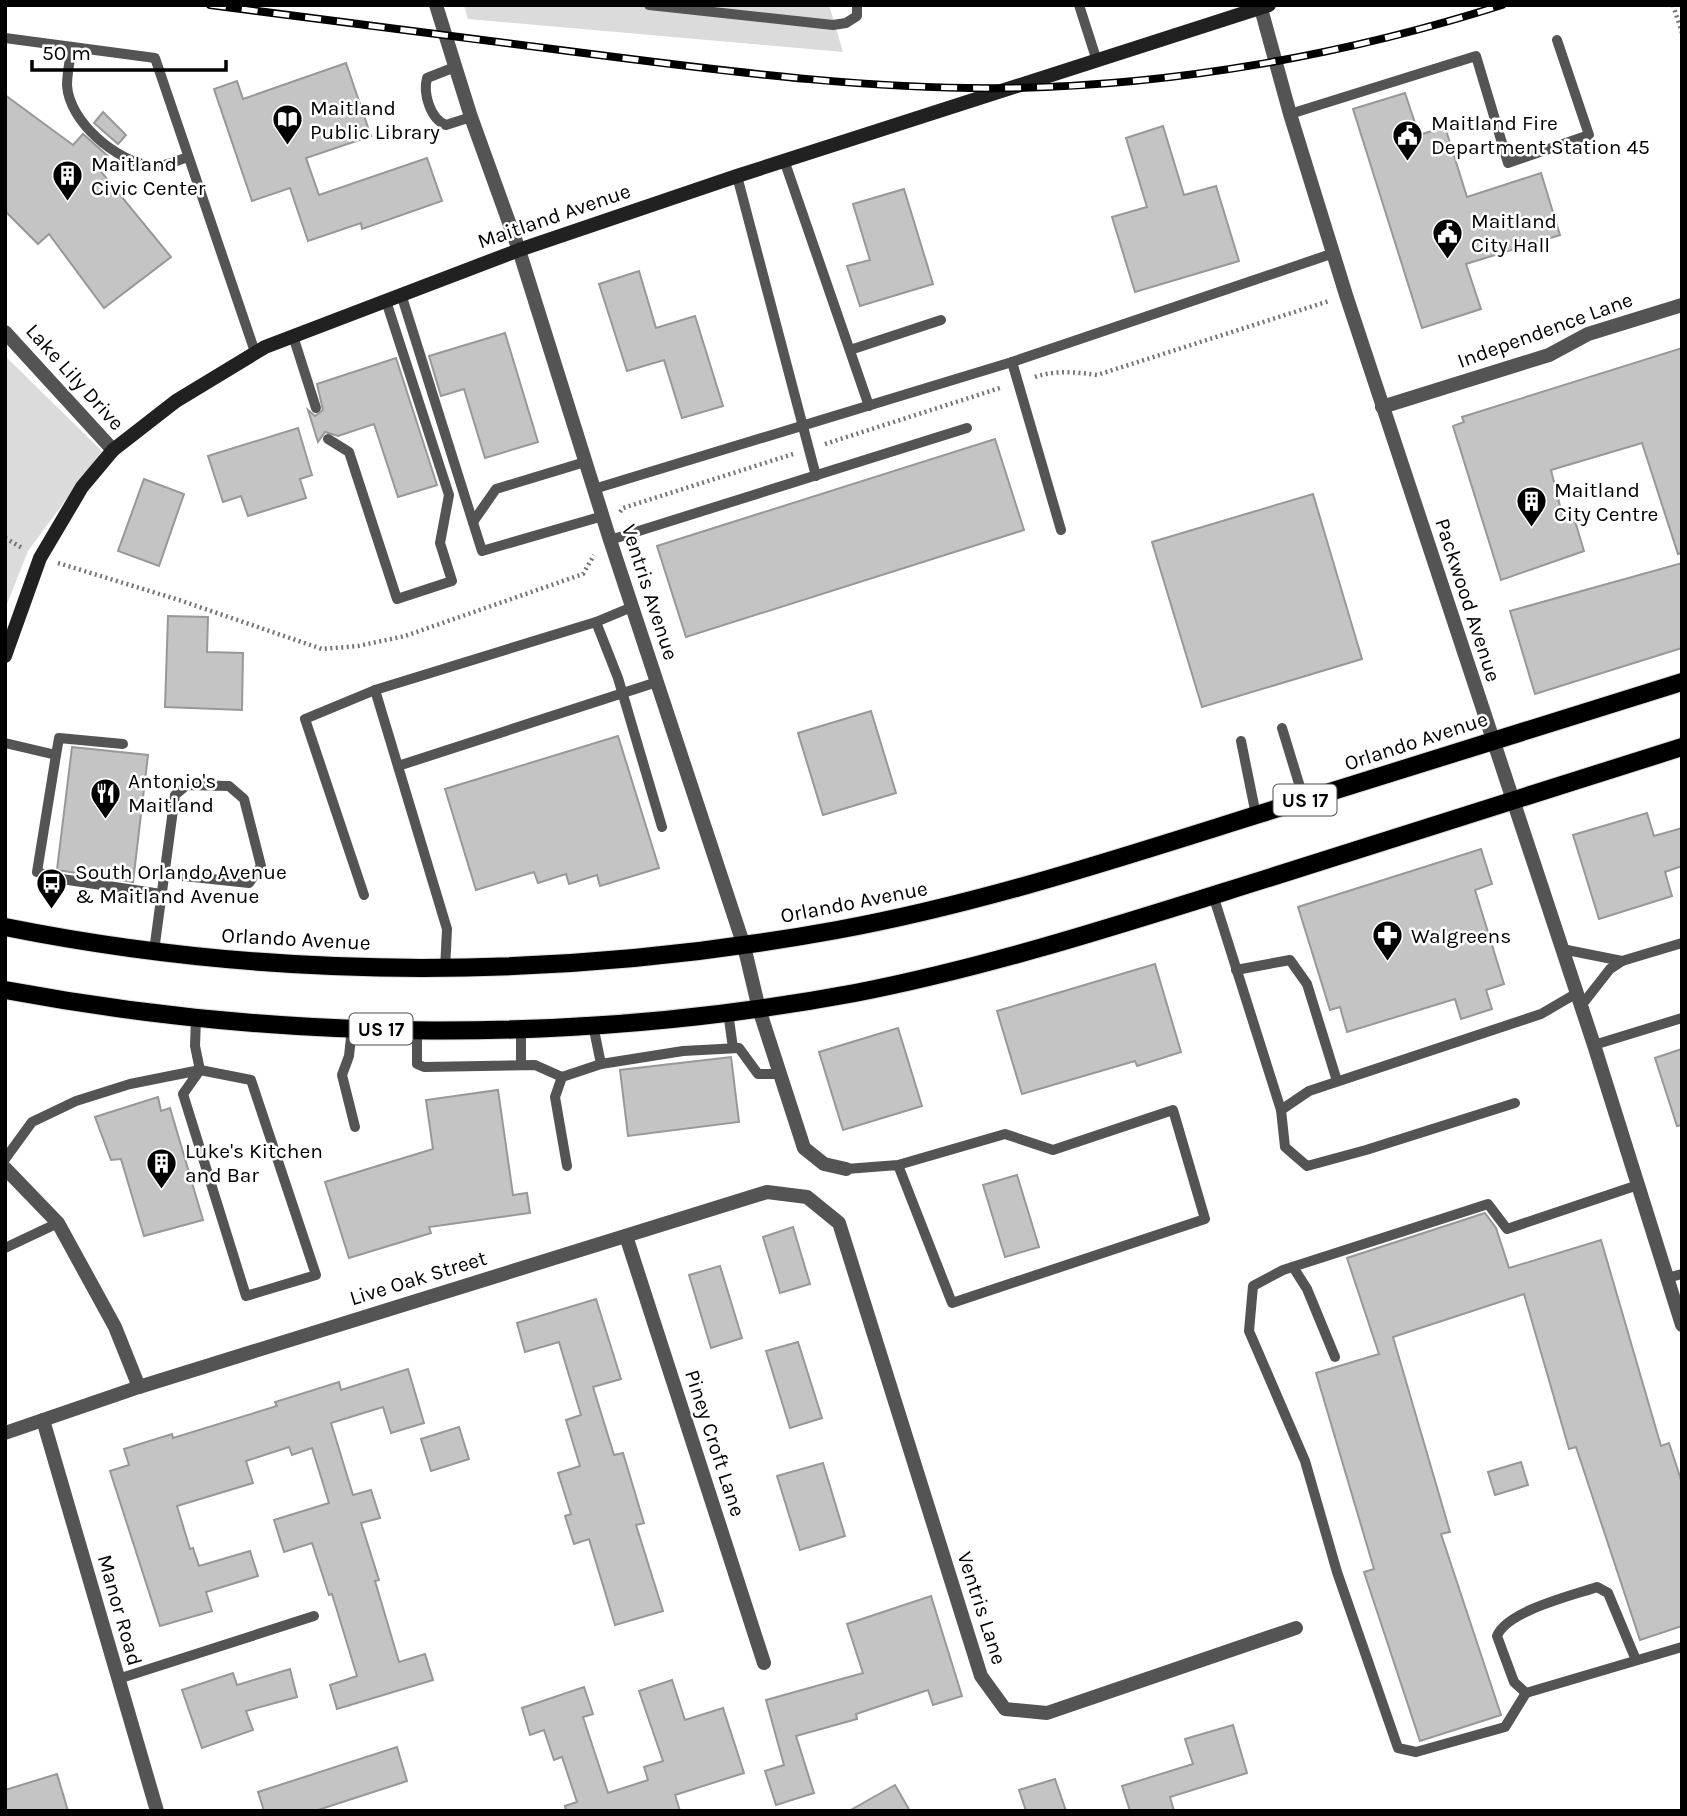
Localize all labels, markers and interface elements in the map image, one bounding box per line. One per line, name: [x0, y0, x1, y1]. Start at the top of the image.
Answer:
scale bar: [32, 28, 226, 72]
text: 50 m: [42, 41, 91, 65]
place label: Maitland Public Library: [310, 96, 440, 144]
library icon: Maitland Public Library: [270, 103, 304, 147]
place label: Maitland Fire Department Station 45: [1431, 111, 1650, 159]
public building icon: Maitland Fire Department Station 45: [1391, 118, 1425, 162]
place label: Maitland Civic Center: [91, 152, 206, 200]
building icon: Maitland Civic Center: [51, 159, 85, 203]
street label: Maitland Avenue: [474, 179, 634, 253]
place label: Maitland City Hall: [1471, 209, 1557, 257]
public building icon: Maitland City Hall: [1431, 216, 1465, 260]
street label: Independence Lane: [1454, 287, 1636, 373]
street label: Lake Lily Drive: [21, 319, 129, 435]
place label: Maitland City Centre: [1554, 478, 1658, 526]
building icon: Maitland City Centre: [1514, 485, 1548, 529]
street label: Packwood Avenue: [1430, 515, 1506, 685]
street label: Ventris Avenue: [617, 521, 683, 663]
street label: Orlando Avenue: [1341, 707, 1491, 775]
place label: Antonio's Maitland: [128, 769, 216, 817]
restaurant icon: Antonio's Maitland: [88, 776, 122, 820]
road number: US 17: [1274, 785, 1336, 816]
place label: South Orlando Avenue & Maitland Avenue: [75, 860, 287, 908]
bus stop icon: South Orlando Avenue & Maitland Avenue: [35, 867, 69, 911]
street label: Orlando Avenue: [778, 876, 930, 928]
pharmacy icon: Walgreens: [1371, 919, 1405, 963]
street label: Orlando Avenue: [221, 923, 371, 955]
place label: Walgreens: [1411, 924, 1511, 948]
road number: US 17: [350, 1014, 412, 1044]
place label: Luke's Kitchen and Bar: [185, 1139, 323, 1187]
building icon: Luke's Kitchen and Bar: [145, 1146, 179, 1190]
street label: Live Oak Street: [347, 1246, 489, 1310]
street label: Piney Croft Lane: [680, 1367, 750, 1519]
street label: Ventris Lane: [952, 1549, 1012, 1667]
street label: Manor Road: [93, 1552, 147, 1668]

